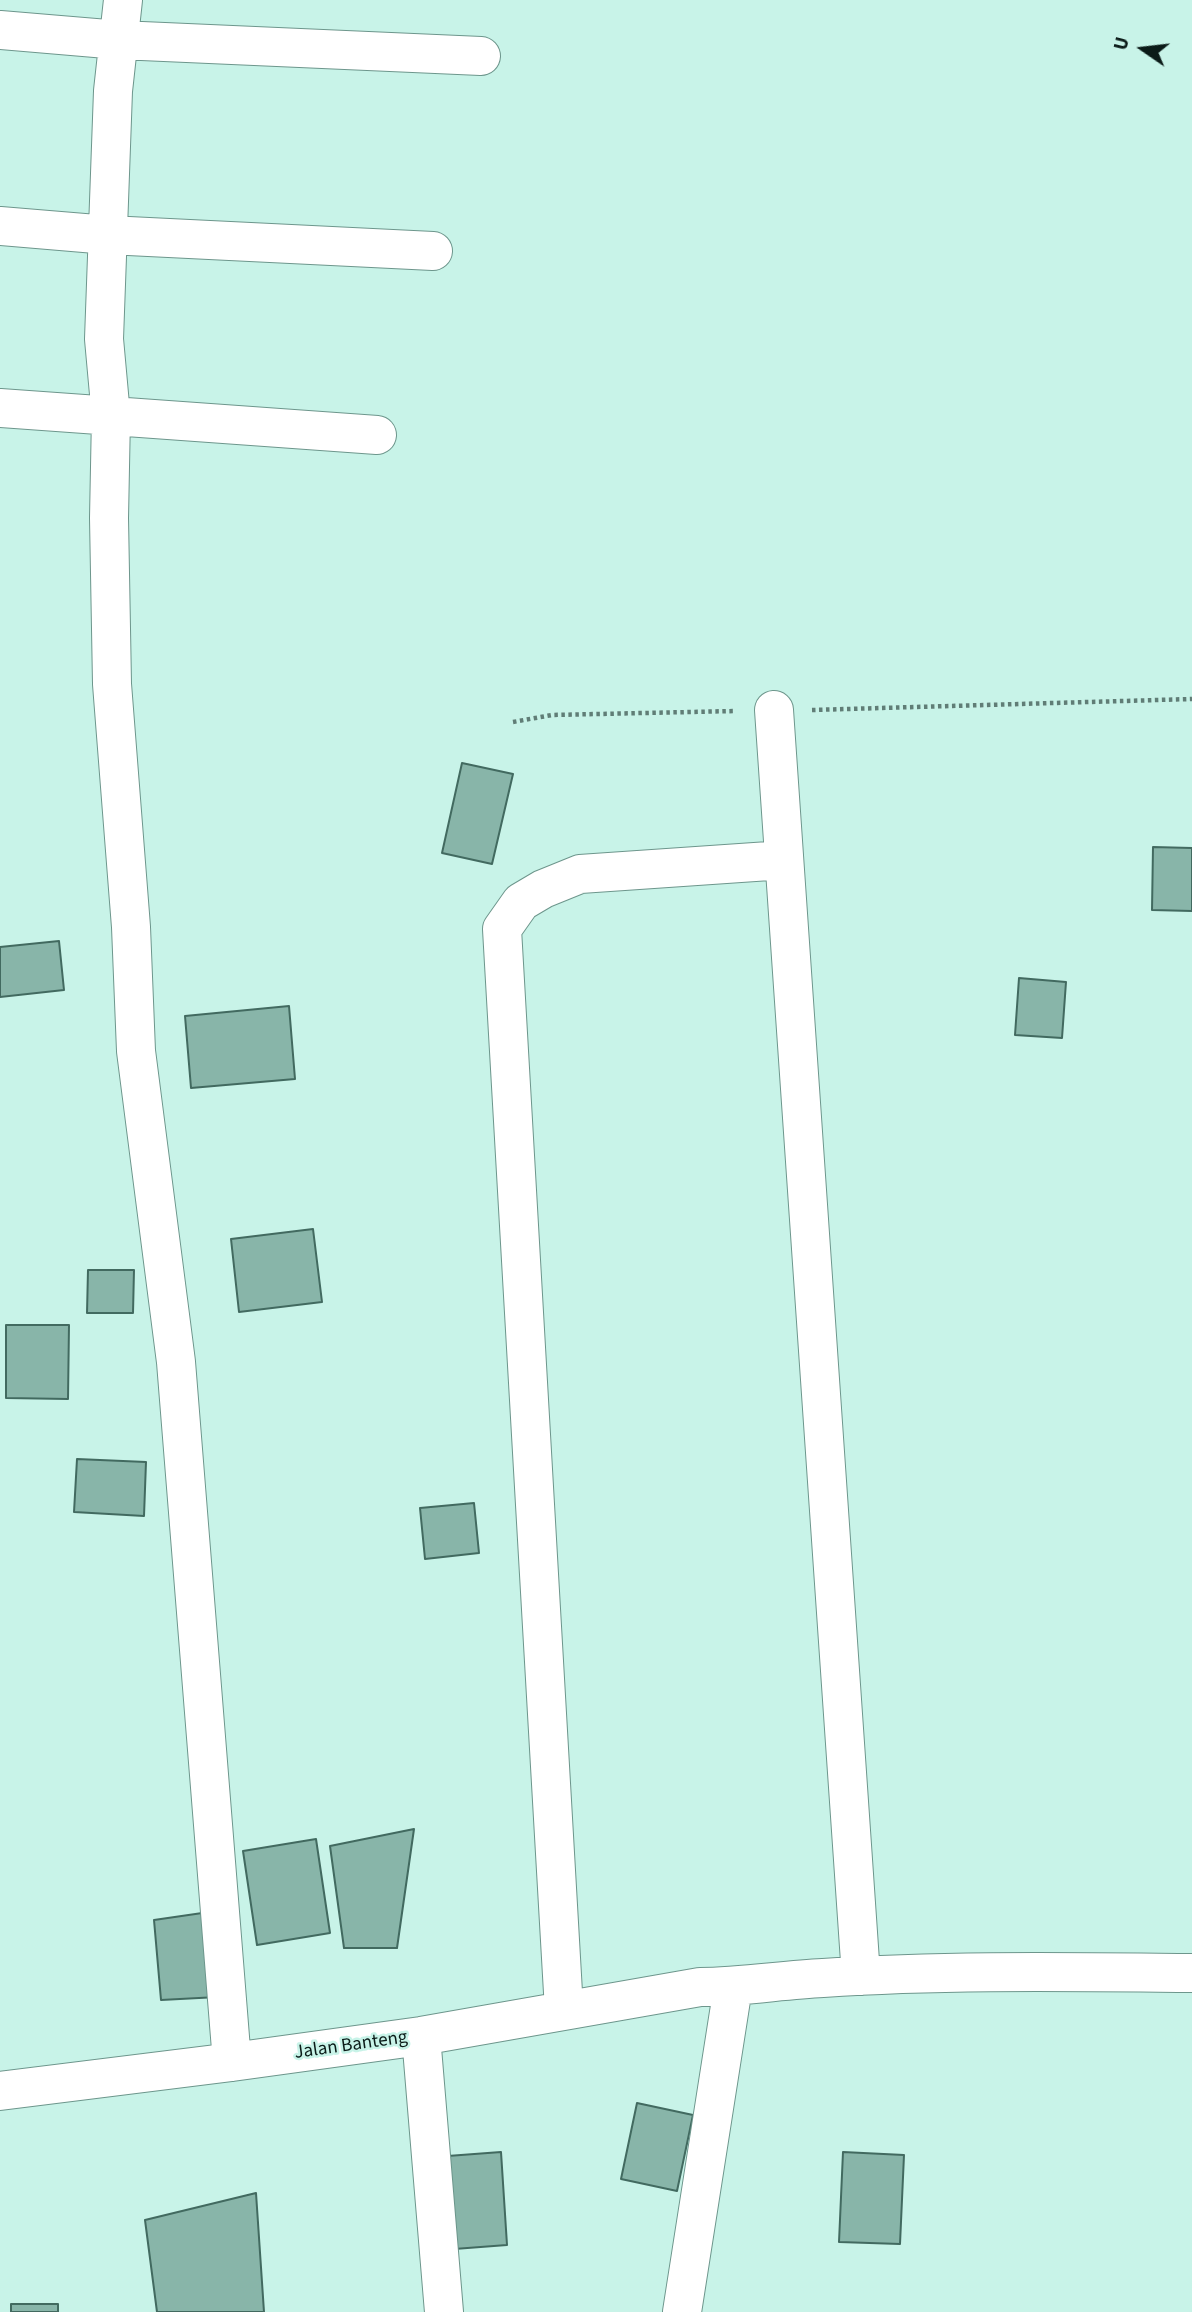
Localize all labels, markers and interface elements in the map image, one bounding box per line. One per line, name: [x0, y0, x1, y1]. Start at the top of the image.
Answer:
north arrow: [1108, 14, 1178, 84]
text: U: [1108, 34, 1137, 53]
street label: Jalan Banteng: [293, 2027, 409, 2065]

